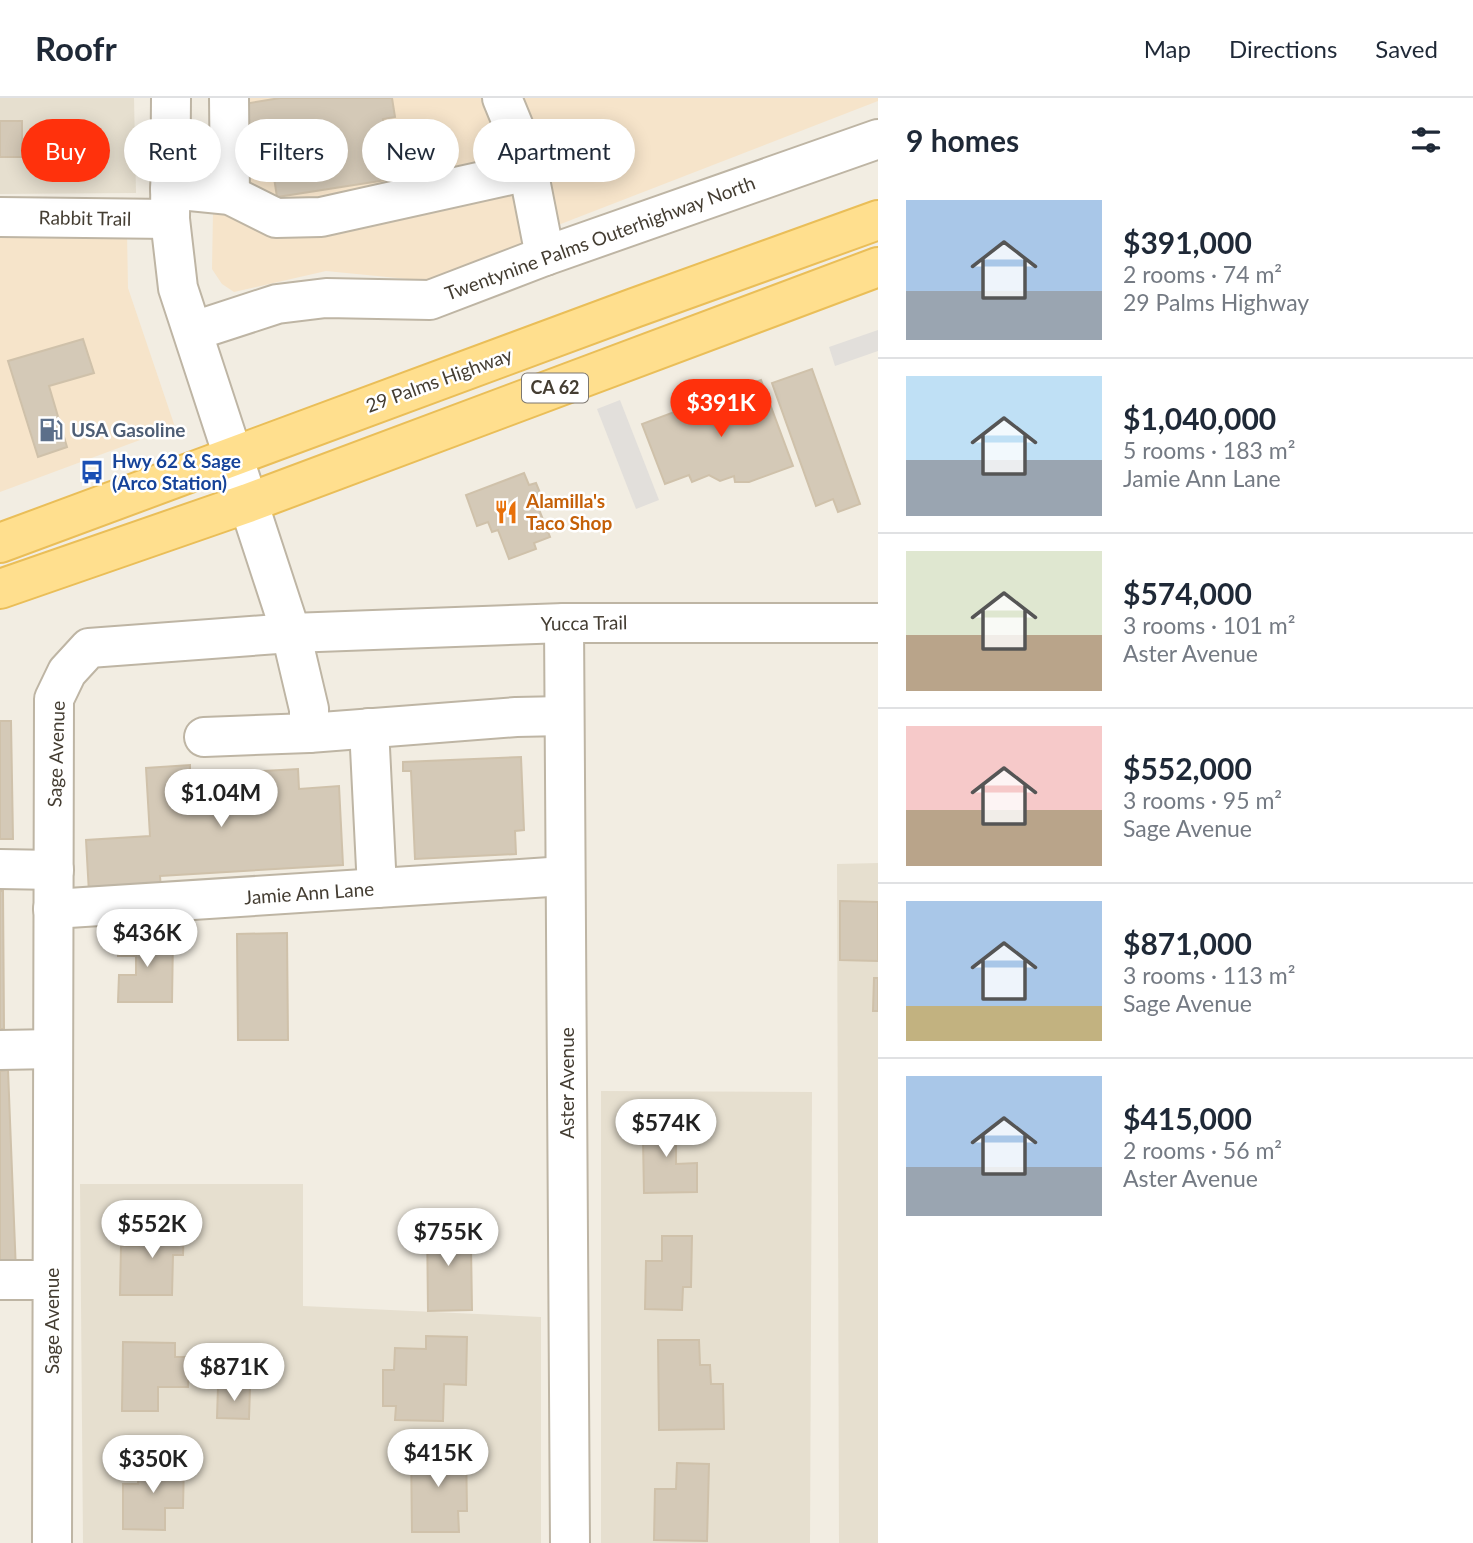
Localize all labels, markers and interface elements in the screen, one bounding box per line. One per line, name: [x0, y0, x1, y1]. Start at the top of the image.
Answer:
text: Roofr: [35, 28, 117, 68]
text: Map: [1144, 34, 1191, 63]
text: Directions: [1229, 34, 1337, 63]
text: Saved: [1375, 34, 1438, 63]
chip: Buy: [21, 119, 110, 182]
chip: Rent: [124, 119, 221, 182]
chip: Filters: [235, 119, 348, 182]
chip: New: [362, 119, 459, 182]
chip: Apartment: [473, 119, 635, 182]
icon: filters: [1407, 121, 1445, 159]
text: 9 homes: [906, 122, 1019, 158]
street label: Twentynine Palms Outerhighway North: [442, 171, 758, 304]
street label: Rabbit Trail: [39, 205, 131, 230]
text: $391,000: [1123, 224, 1252, 260]
icon: home: [962, 228, 1046, 312]
text: 2 rooms · 74 m²: [1123, 260, 1282, 288]
text: 29 Palms Highway: [1123, 288, 1309, 316]
street label: 29 Palms Highway: [363, 342, 515, 417]
road number: CA 62: [522, 374, 588, 402]
pin: $391K: [672, 380, 770, 439]
text: $391K: [686, 388, 756, 416]
text: $1,040,000: [1123, 400, 1276, 436]
icon: home: [962, 404, 1046, 488]
fuel station icon: USA Gasoline: [37, 416, 65, 444]
place label: USA Gasoline: [71, 418, 186, 441]
text: 5 rooms · 183 m²: [1123, 436, 1295, 464]
place label: Hwy 62 & Sage (Arco Station): [112, 449, 241, 494]
bus stop icon: Hwy 62 & Sage (Arco Station): [78, 458, 106, 486]
text: Jamie Ann Lane: [1123, 464, 1281, 492]
place label: Alamilla's Taco Shop: [525, 489, 612, 534]
restaurant icon: Alamilla's Taco Shop: [492, 498, 520, 526]
text: $574,000: [1123, 575, 1252, 611]
icon: home: [962, 579, 1046, 663]
street label: Yucca Trail: [540, 610, 628, 635]
text: 3 rooms · 101 m²: [1123, 611, 1295, 639]
text: Aster Avenue: [1123, 639, 1258, 667]
street label: Sage Avenue: [42, 700, 69, 808]
text: $552,000: [1123, 750, 1252, 786]
icon: home: [962, 754, 1046, 838]
pin: $1.04M: [164, 770, 278, 829]
text: $1.04M: [181, 778, 261, 806]
text: 3 rooms · 95 m²: [1123, 786, 1282, 814]
text: Sage Avenue: [1123, 814, 1252, 842]
street label: Jamie Ann Lane: [243, 876, 375, 909]
pin: $436K: [98, 910, 196, 969]
text: $436K: [112, 918, 182, 946]
text: $871,000: [1123, 925, 1252, 961]
icon: home: [962, 929, 1046, 1013]
text: 3 rooms · 113 m²: [1123, 961, 1295, 989]
text: Sage Avenue: [1123, 989, 1252, 1017]
street label: Aster Avenue: [555, 1027, 578, 1139]
pin: $574K: [617, 1100, 715, 1159]
text: $415,000: [1123, 1100, 1252, 1136]
icon: home: [962, 1104, 1046, 1188]
text: $574K: [631, 1108, 701, 1136]
text: 2 rooms · 56 m²: [1123, 1136, 1282, 1164]
text: Aster Avenue: [1123, 1164, 1258, 1192]
pin: $552K: [103, 1200, 201, 1260]
pin: $755K: [399, 1208, 497, 1268]
text: $552K: [117, 1209, 187, 1237]
text: $755K: [413, 1217, 483, 1245]
street label: Sage Avenue: [40, 1268, 63, 1374]
pin: $871K: [185, 1344, 283, 1403]
text: $871K: [199, 1352, 269, 1380]
pin: $415K: [389, 1430, 487, 1489]
pin: $350K: [104, 1436, 202, 1495]
text: $415K: [403, 1438, 473, 1466]
text: $350K: [118, 1444, 188, 1472]

